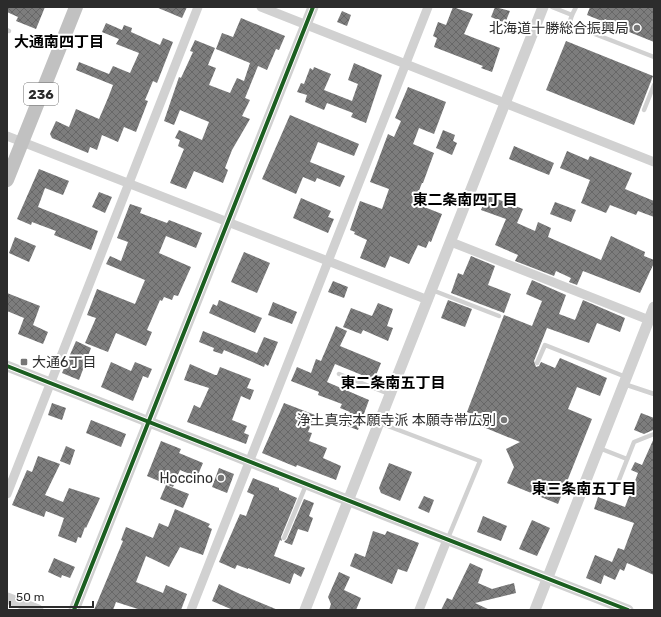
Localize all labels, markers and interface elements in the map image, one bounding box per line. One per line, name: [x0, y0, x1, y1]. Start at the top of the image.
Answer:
place label: 北海道十勝総合振興局: [489, 20, 629, 37]
marker: 北海道十勝総合振興局: [632, 23, 642, 33]
district label: 大通南四丁目: [14, 33, 104, 51]
road number: 236: [24, 83, 58, 105]
district label: 東二条南四丁目: [412, 191, 518, 209]
place label: 大通6丁目: [32, 354, 96, 371]
marker: 大通6丁目: [19, 357, 29, 367]
district label: 東二条南五丁目: [340, 374, 446, 392]
place label: 浄土真宗本願寺派 本願寺帯広別: [297, 412, 496, 429]
marker: 浄土真宗本願寺派 本願寺帯広別: [499, 415, 509, 425]
place label: Hoccino: [160, 470, 213, 487]
marker: Hoccino: [216, 473, 226, 483]
district label: 東三条南五丁目: [531, 480, 637, 498]
scale bar: [10, 583, 93, 609]
text: 50 m: [16, 590, 44, 604]

